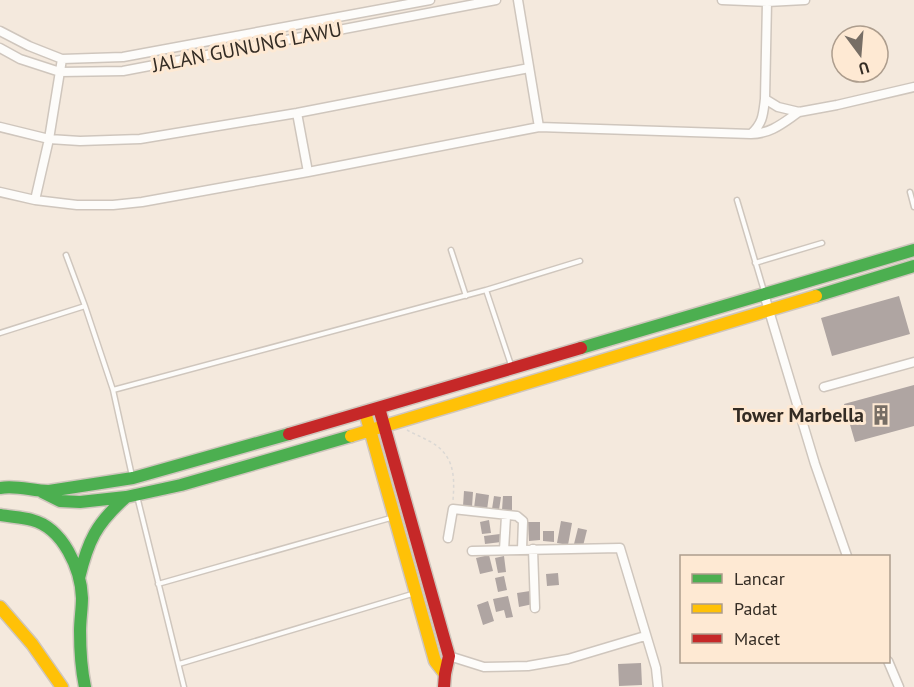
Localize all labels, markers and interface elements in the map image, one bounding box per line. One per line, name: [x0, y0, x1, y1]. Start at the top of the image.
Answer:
street label: JALAN GUNUNG LAWU: [149, 16, 344, 78]
north arrow: [830, 24, 890, 84]
text: U: [857, 57, 872, 79]
place label: Tower Marbella: [733, 402, 864, 428]
building icon: Tower Marbella: [869, 403, 893, 427]
legend: [680, 555, 890, 663]
text: Lancar: [734, 567, 785, 590]
text: Padat: [734, 597, 777, 620]
text: Macet: [734, 627, 780, 650]

